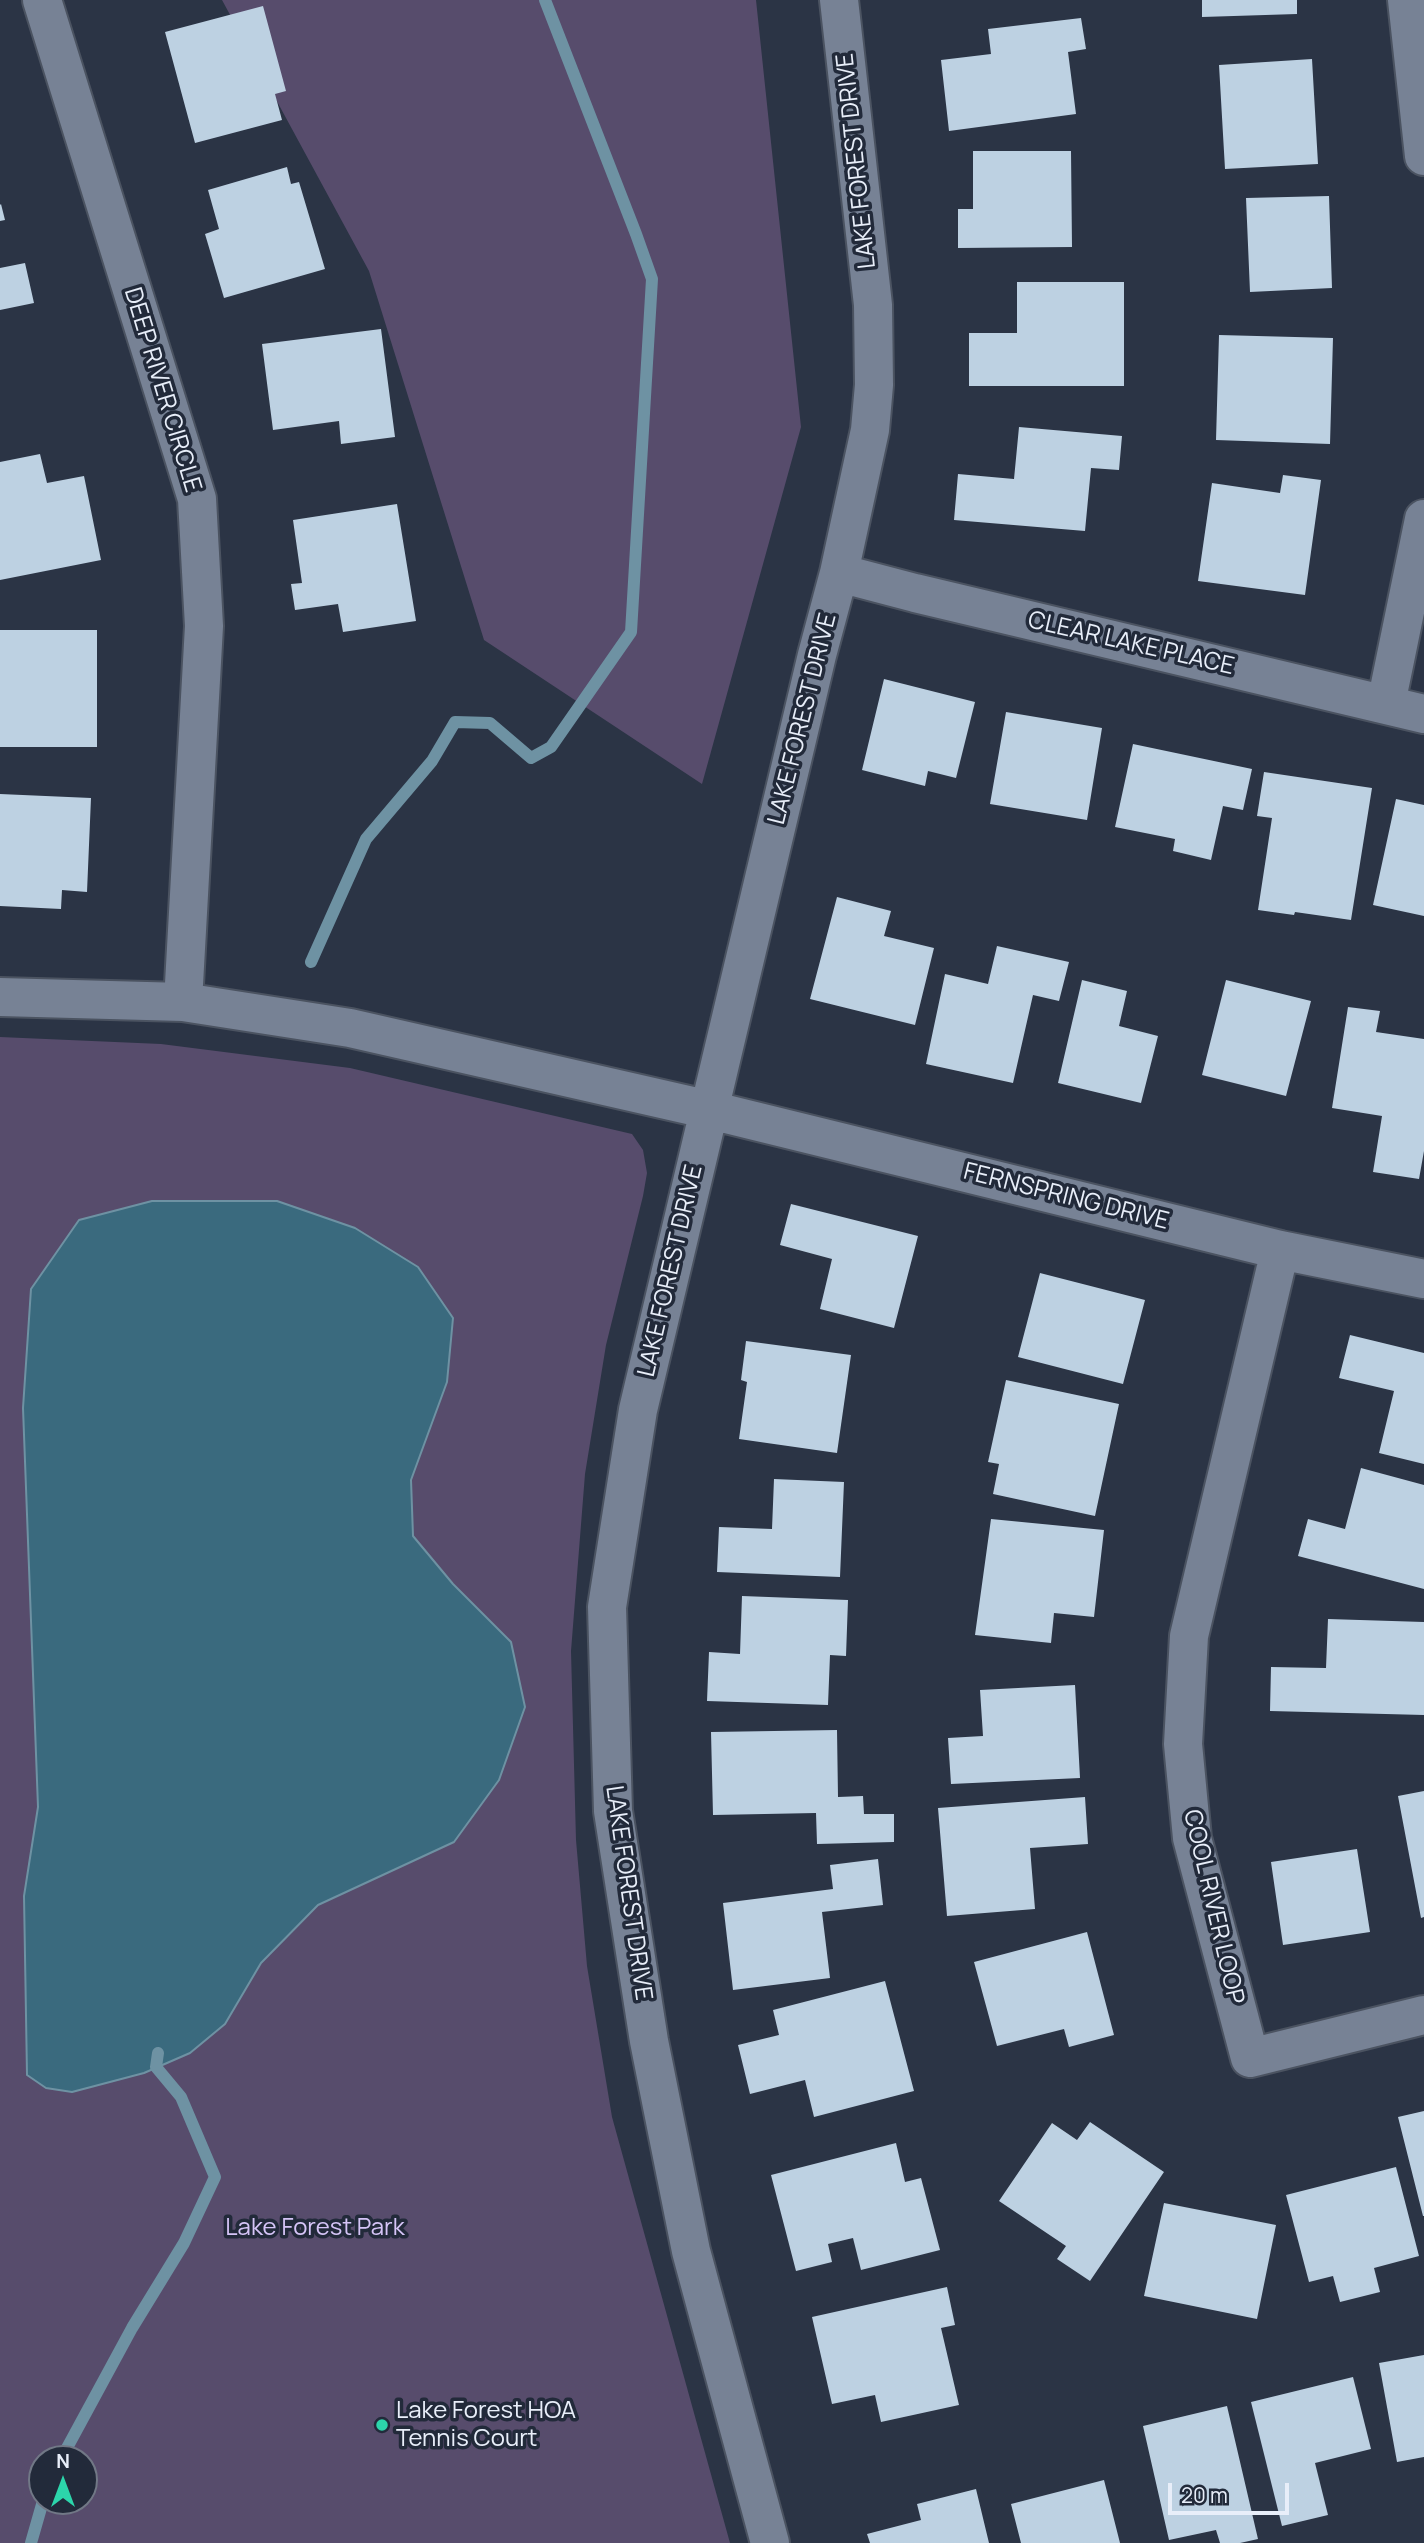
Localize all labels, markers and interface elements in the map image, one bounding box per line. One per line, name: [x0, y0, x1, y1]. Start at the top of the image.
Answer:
street label: LAKE FOREST DRIVE: [831, 52, 883, 270]
street label: DEEP RIVER CIRCLE: [117, 284, 207, 496]
street label: CLEAR LAKE PLACE: [1025, 606, 1237, 682]
street label: LAKE FOREST DRIVE: [763, 610, 843, 828]
street label: FERNSPRING DRIVE: [960, 1158, 1172, 1236]
street label: LAKE FOREST DRIVE: [633, 1162, 709, 1380]
street label: LAKE FOREST DRIVE: [599, 1784, 657, 2002]
street label: COOL RIVER LOOP: [1177, 1807, 1249, 2007]
park label: Lake Forest Park: [225, 2214, 405, 2242]
place label: Lake Forest HOA Tennis Court: [396, 2397, 576, 2453]
marker: Lake Forest HOA Tennis Court: [374, 2417, 390, 2433]
north arrow: [28, 2445, 98, 2515]
text: N: [56, 2448, 70, 2474]
scale bar: [1172, 2470, 1293, 2514]
text: 20 m: [1181, 2481, 1228, 2509]

